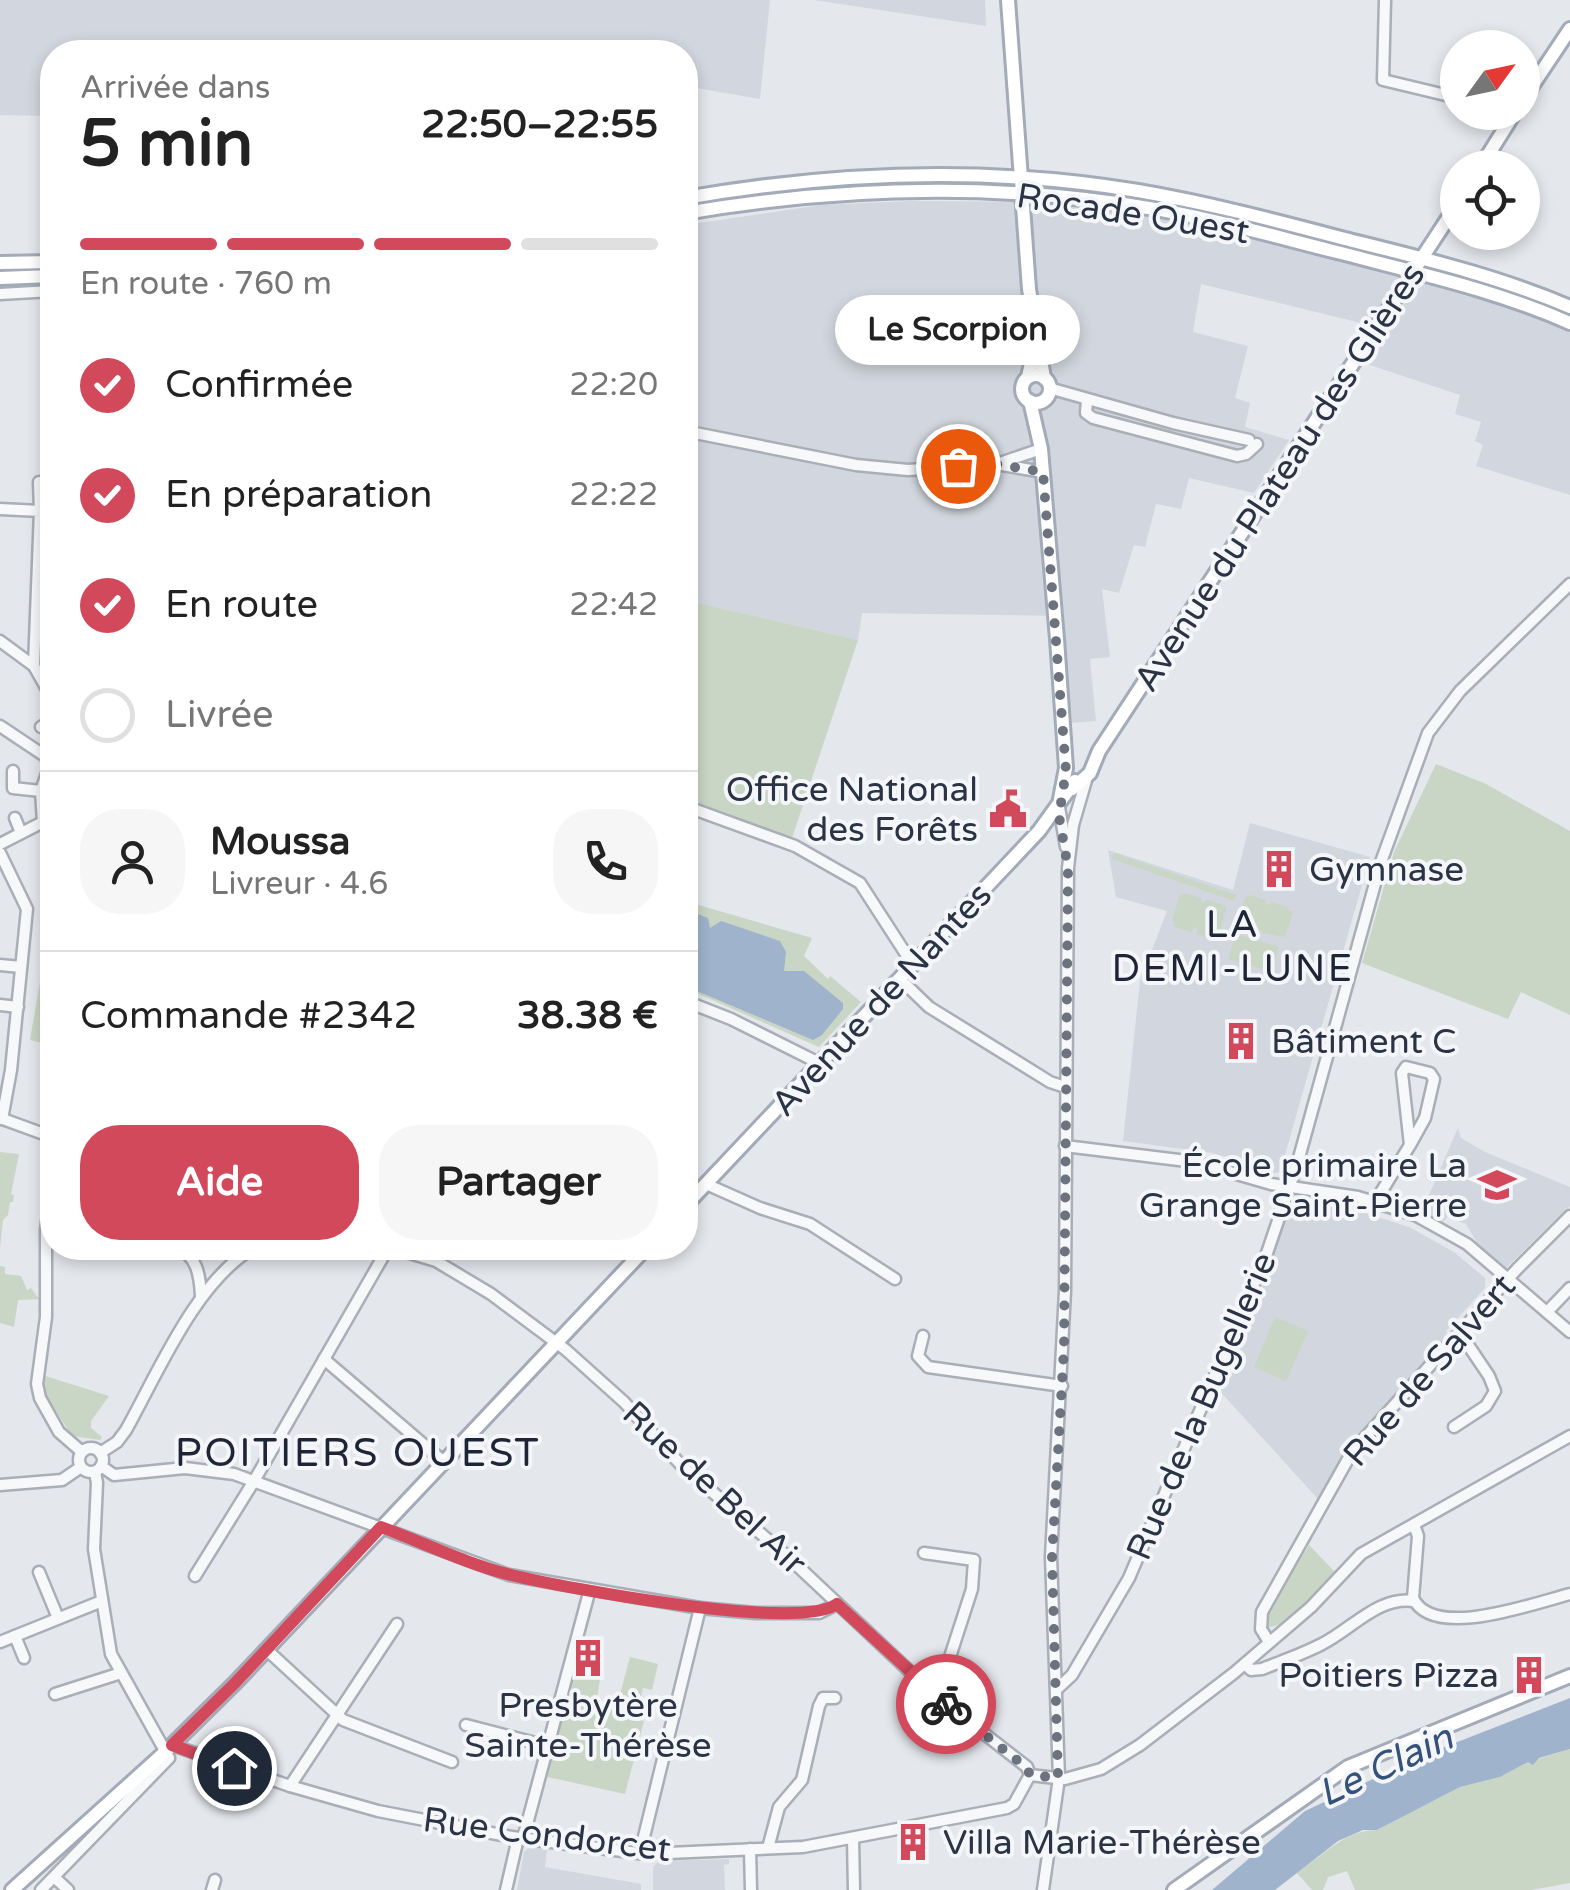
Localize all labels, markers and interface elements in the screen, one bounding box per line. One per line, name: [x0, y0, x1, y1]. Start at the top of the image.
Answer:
north arrow: [1440, 30, 1540, 130]
map controls: [1440, 30, 1540, 250]
text: Arrivée dans: [80, 69, 270, 107]
text: 22:50–22:55: [421, 102, 658, 148]
text: 5 min: [80, 105, 253, 184]
button: locate: [1440, 150, 1540, 250]
street label: Rocade Ouest: [1014, 175, 1252, 253]
street label: Avenue du Plateau des Glières: [1126, 256, 1434, 700]
text: En route · 760 m: [80, 265, 332, 303]
callout: Le Scorpion: [836, 296, 1080, 366]
text: Le Scorpion: [867, 311, 1048, 349]
icon: check: [80, 358, 135, 413]
text: Confirmée: [165, 362, 353, 408]
text: 22:20: [569, 366, 658, 404]
pin: [916, 424, 1001, 509]
icon: bag: [931, 439, 986, 494]
icon: check: [80, 468, 135, 523]
text: En préparation: [165, 472, 432, 518]
text: 22:22: [569, 476, 658, 514]
icon: check: [80, 578, 135, 633]
text: En route: [165, 582, 318, 628]
text: 22:42: [569, 586, 658, 624]
text: Livrée: [165, 692, 274, 738]
place label: Office National des Forêts: [726, 769, 978, 851]
public building icon: Office National des Forêts: [987, 788, 1029, 830]
button: person: [80, 809, 185, 914]
button: phone: [553, 809, 658, 914]
text: Moussa: [210, 819, 350, 865]
building icon: Gymnase: [1258, 848, 1300, 890]
place label: Gymnase: [1309, 849, 1464, 891]
text: Livreur · 4.6: [210, 865, 388, 903]
street label: Avenue de Nantes: [763, 874, 1001, 1125]
district label: LA DEMI-LUNE: [1111, 902, 1355, 992]
text: Commande #2342: [80, 993, 417, 1039]
text: 38.38 €: [517, 993, 658, 1039]
building icon: Bâtiment C: [1220, 1020, 1262, 1062]
place label: Bâtiment C: [1271, 1021, 1456, 1063]
button: Aide: [80, 1125, 359, 1240]
button: Partager: [379, 1125, 658, 1240]
place label: École primaire La Grange Saint-Pierre: [1139, 1145, 1467, 1227]
school or university icon: École primaire La Grange Saint-Pierre: [1476, 1164, 1518, 1206]
street label: Rue de la Bugellerie: [1118, 1246, 1286, 1566]
street label: Rue de Salvert: [1335, 1266, 1525, 1475]
street label: Rue de Bel Air: [614, 1393, 815, 1585]
district label: POITIERS OUEST: [175, 1429, 541, 1477]
building icon: Presbytère Sainte-Thérèse: [567, 1637, 609, 1679]
courier: [896, 1654, 996, 1754]
building icon: Poitiers Pizza: [1508, 1654, 1550, 1696]
place label: Poitiers Pizza: [1278, 1655, 1499, 1697]
icon: bike: [919, 1677, 974, 1732]
place label: Presbytère Sainte-Thérèse: [464, 1685, 712, 1767]
water label: Le Clain: [1311, 1714, 1461, 1817]
pin: [192, 1726, 277, 1811]
icon: home: [207, 1741, 262, 1796]
street label: Rue Condorcet: [421, 1799, 673, 1871]
building icon: Villa Marie-Thérèse: [892, 1821, 934, 1863]
place label: Villa Marie-Thérèse: [943, 1822, 1261, 1864]

